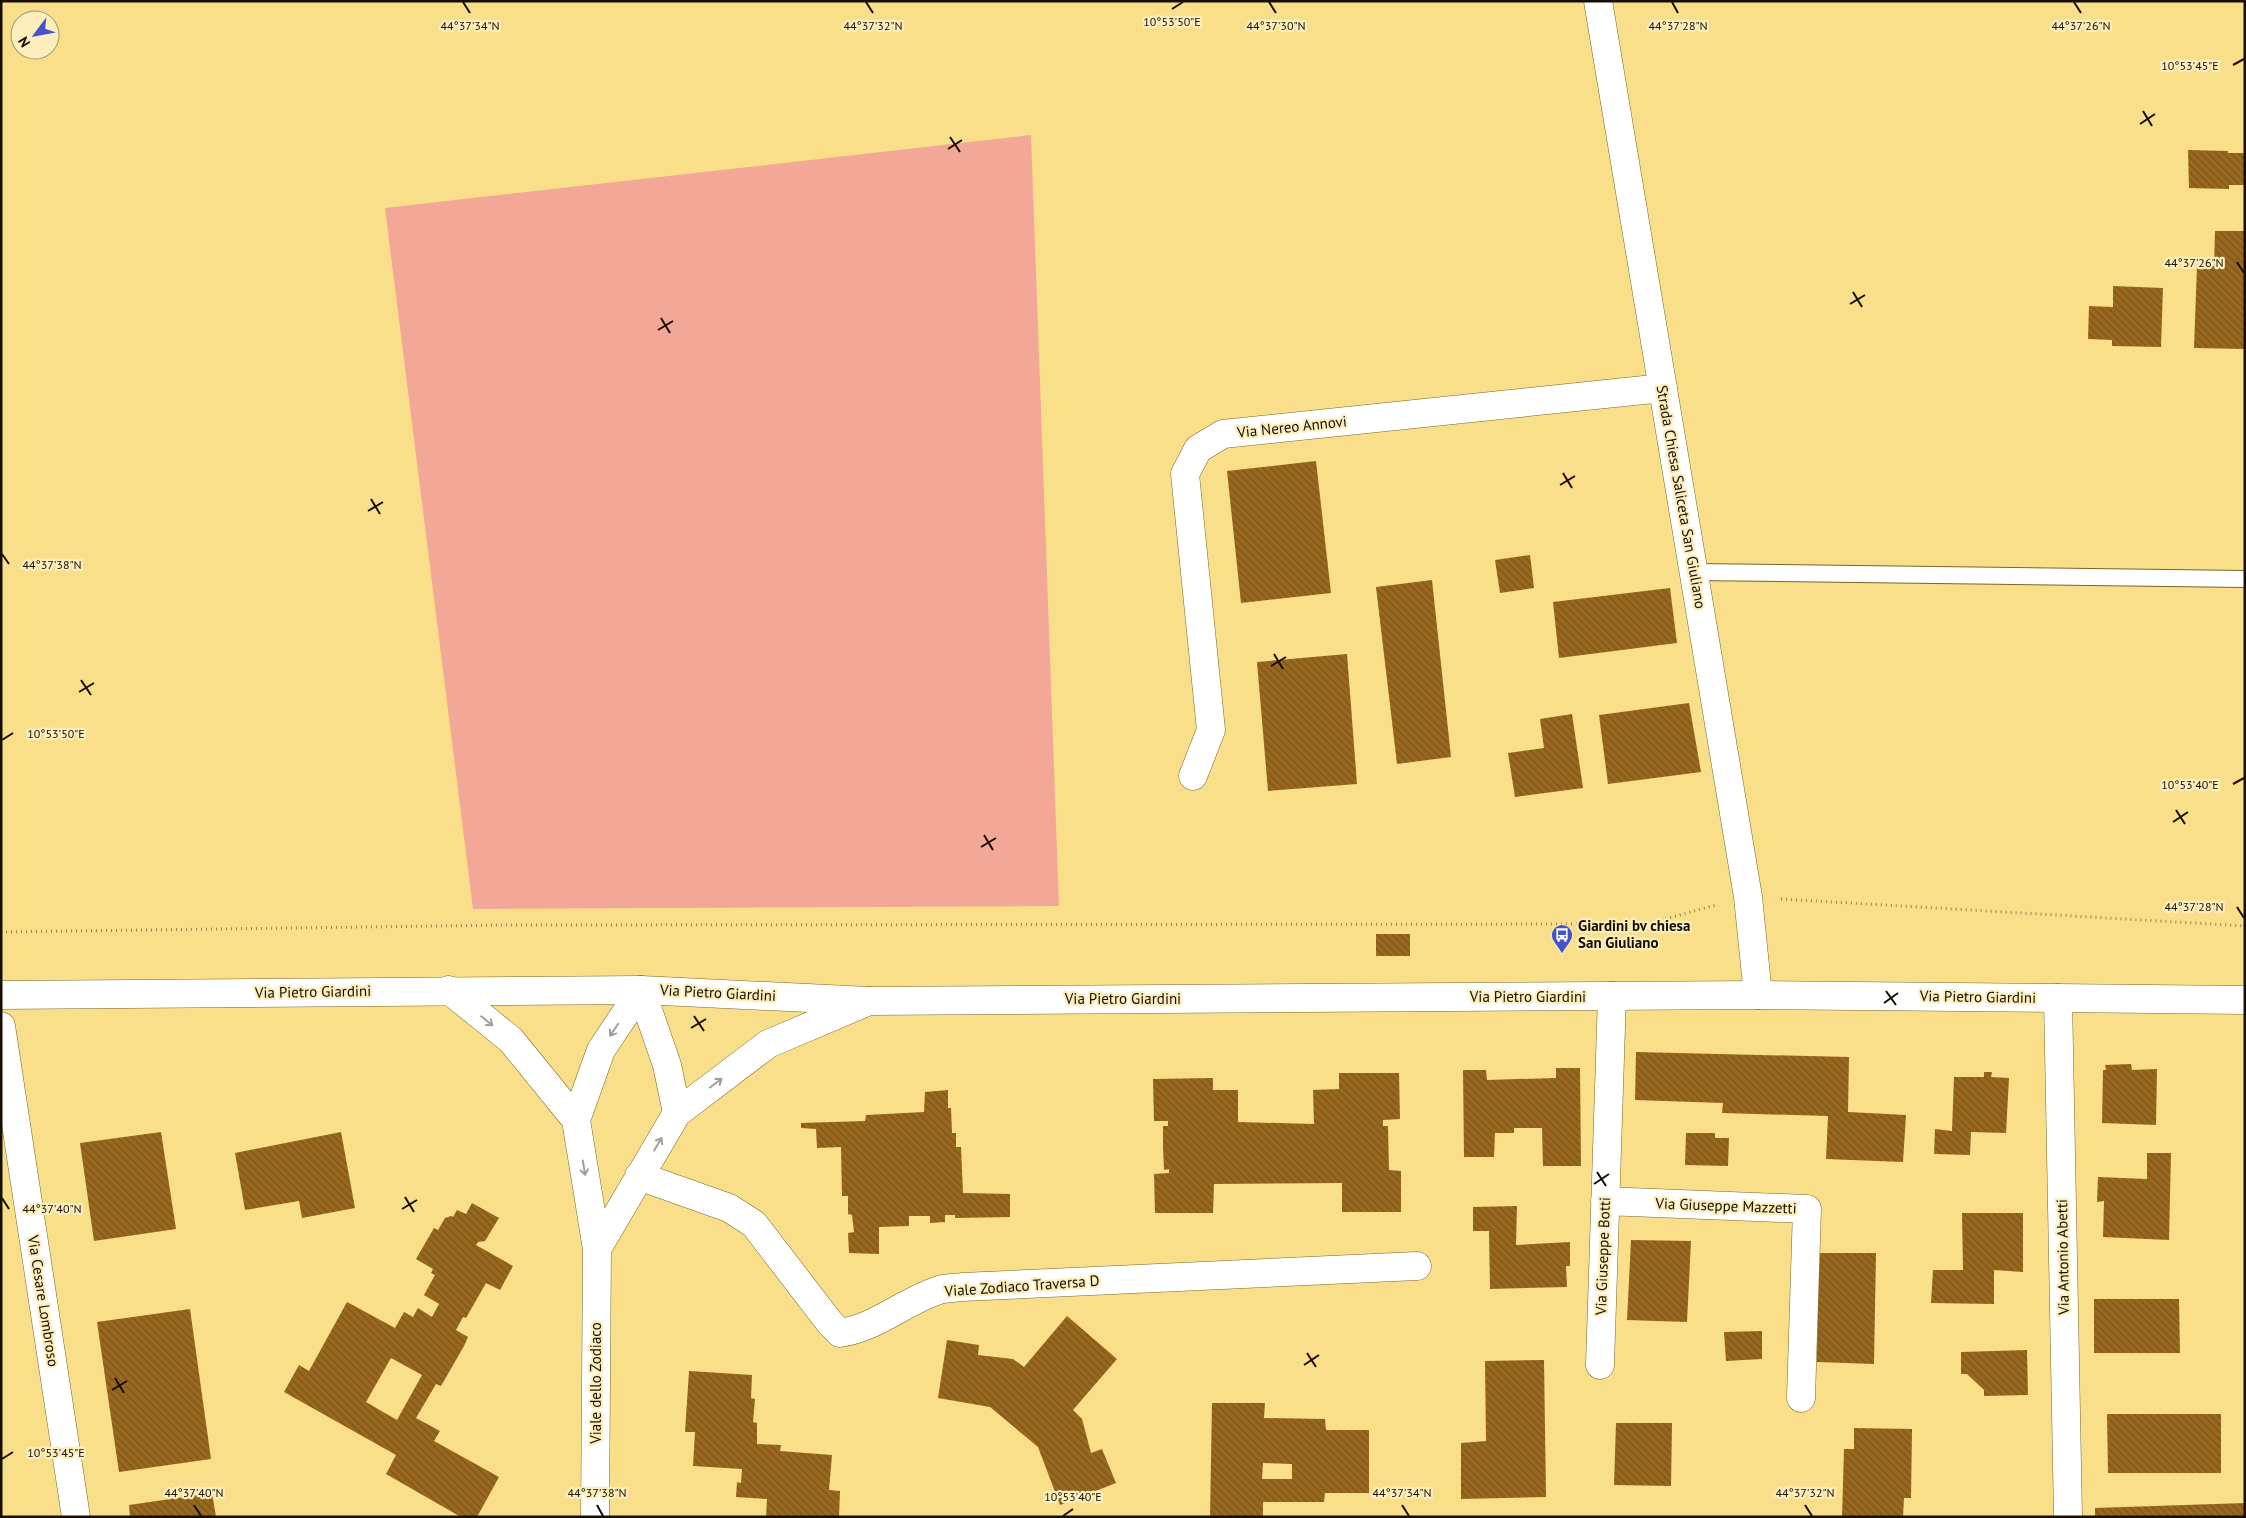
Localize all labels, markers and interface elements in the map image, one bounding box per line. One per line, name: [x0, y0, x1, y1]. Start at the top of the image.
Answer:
north arrow: [10, 10, 60, 60]
text: 10°53'50"E: [1143, 14, 1201, 29]
text: 44°37'34"N: [440, 18, 500, 33]
text: 44°37'32"N: [843, 18, 903, 33]
text: 44°37'30"N: [1246, 18, 1306, 33]
text: 44°37'28"N: [1648, 18, 1708, 33]
text: 44°37'26"N: [2051, 18, 2111, 33]
text: N: [14, 33, 34, 51]
text: 10°53'45"E: [2161, 58, 2219, 73]
text: 44°37'26"N: [2164, 255, 2224, 270]
street label: Strada Chiesa Saliceta San Giuliano: [1652, 384, 1711, 610]
street label: Via Nereo Annovi: [1235, 411, 1348, 442]
text: 44°37'38"N: [22, 557, 82, 572]
text: 10°53'50"E: [27, 726, 85, 741]
text: 10°53'40"E: [2161, 777, 2219, 792]
text: 44°37'28"N: [2164, 899, 2224, 914]
place label: Giardini bv chiesa San Giuliano: [1578, 916, 1690, 952]
bus stop icon: Giardini bv chiesa San Giuliano: [1550, 923, 1574, 954]
street label: Via Pietro Giardini: [658, 980, 777, 1005]
street label: Via Pietro Giardini: [254, 981, 371, 1002]
street label: Via Pietro Giardini: [1919, 986, 2036, 1007]
street label: Via Pietro Giardini: [1469, 987, 1586, 1006]
street label: Via Pietro Giardini: [1064, 989, 1181, 1008]
one-way arrow: [480, 1015, 493, 1026]
one-way arrow: [609, 1023, 619, 1037]
one-way arrow: [709, 1078, 723, 1088]
one-way arrow: [654, 1138, 664, 1152]
one-way arrow: [579, 1160, 589, 1176]
street label: Via Giuseppe Mazzetti: [1654, 1194, 1797, 1217]
street label: Via Giuseppe Botti: [1591, 1197, 1614, 1316]
street label: Via Antonio Abetti: [2052, 1199, 2073, 1316]
text: 44°37'40"N: [22, 1201, 82, 1216]
street label: Via Cesare Lombroso: [24, 1233, 63, 1368]
street label: Viale Zodiaco Traversa D: [943, 1271, 1100, 1300]
street label: Viale dello Zodiaco: [586, 1322, 605, 1445]
text: 10°53'45"E: [27, 1445, 85, 1460]
text: 44°37'40"N: [164, 1485, 224, 1500]
text: 44°37'38"N: [567, 1485, 627, 1500]
text: 44°37'34"N: [1372, 1485, 1432, 1500]
text: 44°37'32"N: [1775, 1485, 1835, 1500]
text: 10°53'40"E: [1044, 1489, 1102, 1504]

